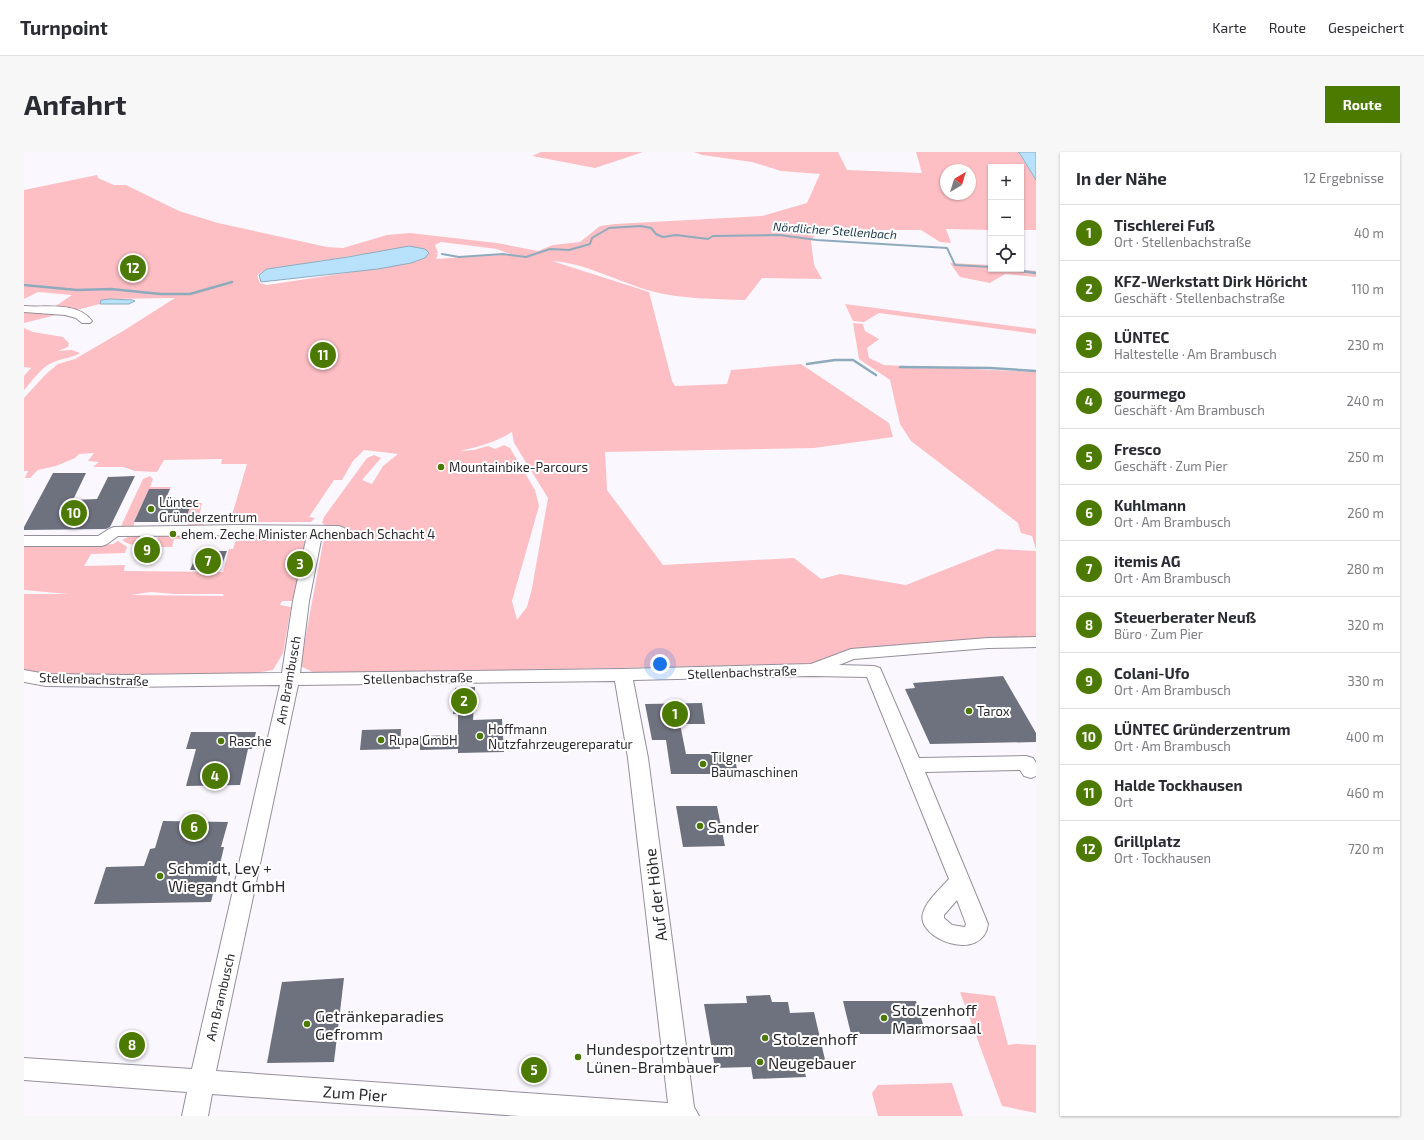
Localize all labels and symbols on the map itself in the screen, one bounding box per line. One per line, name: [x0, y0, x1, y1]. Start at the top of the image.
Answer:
north arrow: [940, 164, 976, 200]
water label: Nördlicher Stellenbach: [773, 219, 897, 241]
pin: 12: [120, 253, 146, 283]
pin: 11: [310, 340, 336, 370]
place label: Mountainbike-Parcours: [449, 459, 588, 475]
marker: Mountainbike-Parcours: [436, 462, 446, 472]
place label: Lüntec Gründerzentrum: [159, 494, 257, 525]
pin: 10: [61, 498, 87, 528]
marker: Lüntec Gründerzentrum: [146, 504, 156, 514]
place label: ehem. Zeche Minister Achenbach Schacht 4: [181, 526, 435, 542]
marker: ehem. Zeche Minister Achenbach Schacht 4: [168, 529, 178, 539]
pin: 9: [134, 535, 160, 565]
pin: 7: [195, 546, 221, 576]
pin: 3: [287, 549, 313, 579]
street label: Am Brambusch: [272, 635, 304, 725]
your location: [650, 654, 670, 674]
street label: Stellenbachstraße: [687, 662, 797, 682]
street label: Stellenbachstraße: [39, 669, 149, 689]
street label: Stellenbachstraße: [363, 669, 473, 687]
pin: 2: [451, 686, 477, 716]
pin: 1: [662, 699, 688, 729]
place label: Tarox: [977, 703, 1010, 719]
marker: Tarox: [964, 706, 974, 716]
place label: Hoffmann Nutzfahrzeugereparatur: [488, 721, 633, 752]
marker: Hoffmann Nutzfahrzeugereparatur: [475, 731, 485, 741]
place label: Rupa GmbH: [389, 732, 458, 748]
place label: Rasche: [229, 733, 272, 749]
marker: Rupa GmbH: [376, 735, 386, 745]
marker: Rasche: [216, 736, 226, 746]
place label: Tilgner Baumaschinen: [711, 749, 798, 780]
marker: Tilgner Baumaschinen: [698, 759, 708, 769]
pin: 4: [202, 761, 228, 791]
pin: 6: [181, 812, 207, 842]
place label: Sander: [708, 817, 760, 836]
marker: Sander: [695, 821, 705, 831]
street label: Auf der Höhe: [640, 847, 670, 943]
place label: Schmidt, Ley + Wiegandt GmbH: [168, 858, 285, 895]
marker: Schmidt, Ley + Wiegandt GmbH: [155, 871, 165, 881]
street label: Am Brambusch: [202, 952, 238, 1042]
place label: Stolzenhoff Marmorsaal: [892, 1000, 981, 1037]
place label: Getränkeparadies Gefromm: [315, 1006, 444, 1043]
marker: Stolzenhoff Marmorsaal: [879, 1013, 889, 1023]
marker: Getränkeparadies Gefromm: [302, 1019, 312, 1029]
place label: Stolzenhoff: [773, 1029, 858, 1048]
pin: 8: [119, 1030, 145, 1060]
marker: Stolzenhoff: [760, 1033, 770, 1043]
place label: Hundesportzentrum Lünen-Brambauer: [586, 1039, 734, 1076]
marker: Hundesportzentrum Lünen-Brambauer: [573, 1052, 583, 1062]
place label: Neugebauer: [768, 1053, 857, 1072]
pin: 5: [521, 1055, 547, 1085]
marker: Neugebauer: [755, 1057, 765, 1067]
street label: Zum Pier: [322, 1081, 388, 1105]

